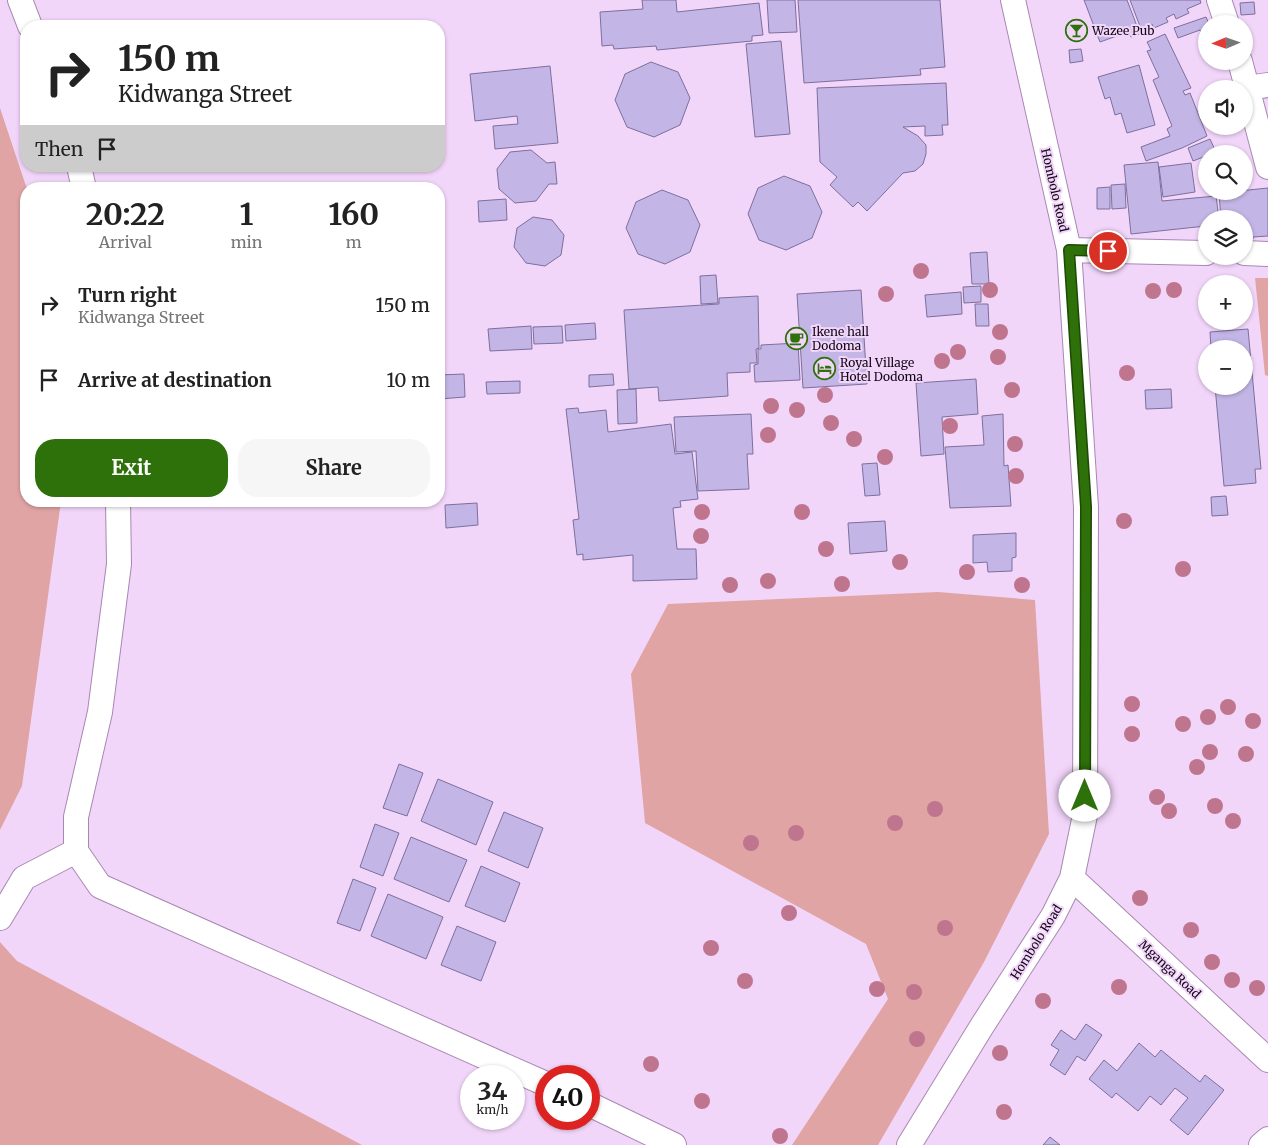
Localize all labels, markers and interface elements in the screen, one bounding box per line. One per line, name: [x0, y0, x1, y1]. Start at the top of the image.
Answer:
north arrow: [1198, 15, 1252, 70]
map controls: [1198, 15, 1253, 395]
bar icon: Wazee Pub: [1064, 18, 1088, 42]
place label: Wazee Pub: [1091, 23, 1154, 38]
text: 150 m: [118, 37, 220, 81]
icon: right: [35, 40, 100, 105]
text: Kidwanga Street: [118, 80, 292, 108]
button: sound: [1198, 80, 1253, 135]
icon: arrive: [93, 135, 121, 163]
text: Then: [35, 137, 83, 161]
button: search: [1198, 145, 1253, 200]
street label: Hombolo Road: [1038, 147, 1072, 233]
text: 20:22: [86, 195, 165, 233]
text: 1: [240, 195, 253, 233]
text: 160: [328, 195, 379, 233]
button: layers: [1198, 210, 1253, 265]
pin: [1087, 230, 1129, 272]
text: Arrival: [99, 232, 152, 252]
text: min: [231, 232, 262, 252]
text: m: [346, 232, 362, 252]
icon: arrive: [1094, 237, 1122, 265]
button: +: [1198, 275, 1253, 330]
text: Turn right: [78, 283, 177, 307]
icon: right: [35, 291, 63, 319]
text: 150 m: [376, 293, 430, 317]
text: Kidwanga Street: [78, 307, 205, 327]
place label: Ikene hall Dodoma: [812, 324, 869, 353]
cafe icon: Ikene hall Dodoma: [784, 326, 808, 350]
button: −: [1198, 340, 1253, 395]
place label: Royal Village Hotel Dodoma: [840, 355, 923, 384]
hotel icon: Royal Village Hotel Dodoma: [812, 357, 836, 381]
icon: arrive: [35, 366, 63, 394]
text: Arrive at destination: [78, 368, 272, 392]
text: 10 m: [387, 368, 430, 392]
button: Exit: [35, 439, 228, 497]
button: Share: [238, 439, 430, 497]
position arrow: [1058, 769, 1110, 821]
street label: Hombolo Road: [1007, 902, 1065, 982]
street label: Mganga Road: [1136, 937, 1204, 1001]
speed limit sign: 40: [535, 1065, 600, 1130]
text: 34: [478, 1075, 507, 1107]
text: km/h: [477, 1102, 508, 1117]

